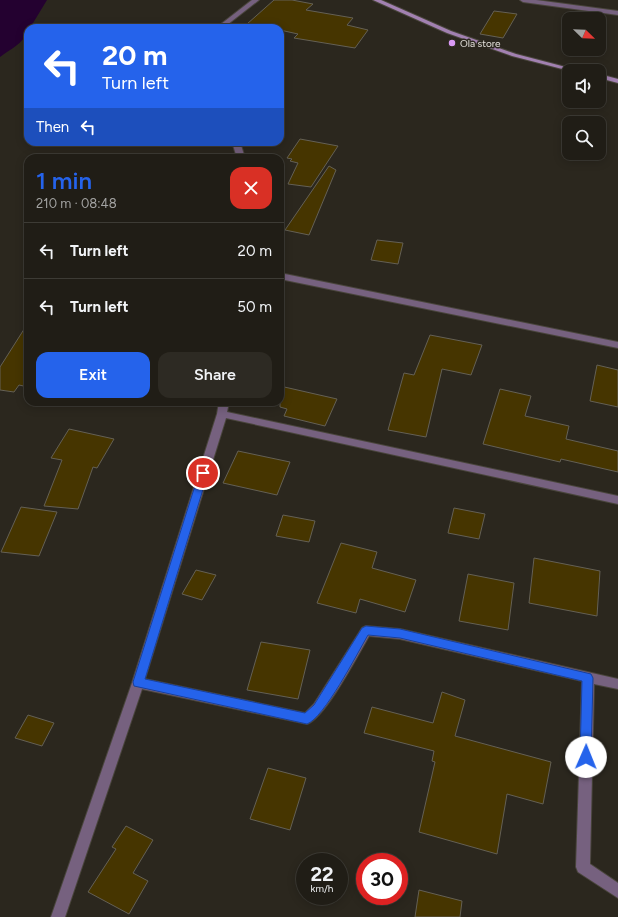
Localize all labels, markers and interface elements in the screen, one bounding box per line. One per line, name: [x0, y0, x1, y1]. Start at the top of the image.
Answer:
north arrow: [562, 12, 606, 56]
map controls: [562, 12, 606, 160]
place label: Ola store: [460, 37, 501, 50]
text: 20 m: [102, 38, 167, 72]
marker: Ola store: [447, 38, 457, 48]
icon: left: [36, 40, 88, 92]
button: sound: [562, 64, 606, 108]
text: Turn left: [102, 72, 169, 94]
icon: left: [77, 116, 99, 138]
button: search: [562, 116, 606, 160]
text: Then: [36, 118, 69, 136]
text: 1 min: [36, 166, 92, 195]
button: close: [230, 167, 272, 209]
text: 210 m · 08:48: [36, 196, 117, 211]
icon: left: [36, 240, 58, 262]
text: Turn left: [70, 242, 128, 260]
text: 20 m: [238, 242, 272, 260]
icon: left: [36, 296, 58, 318]
text: Turn left: [70, 298, 128, 316]
text: 50 m: [237, 298, 272, 316]
button: Exit: [36, 352, 150, 398]
button: Share: [158, 352, 272, 398]
pin: [186, 456, 220, 490]
icon: arrive: [192, 462, 214, 484]
position arrow: [565, 736, 607, 778]
speed limit sign: 30: [356, 853, 408, 905]
text: 22: [310, 862, 334, 886]
text: km/h: [311, 882, 333, 895]

